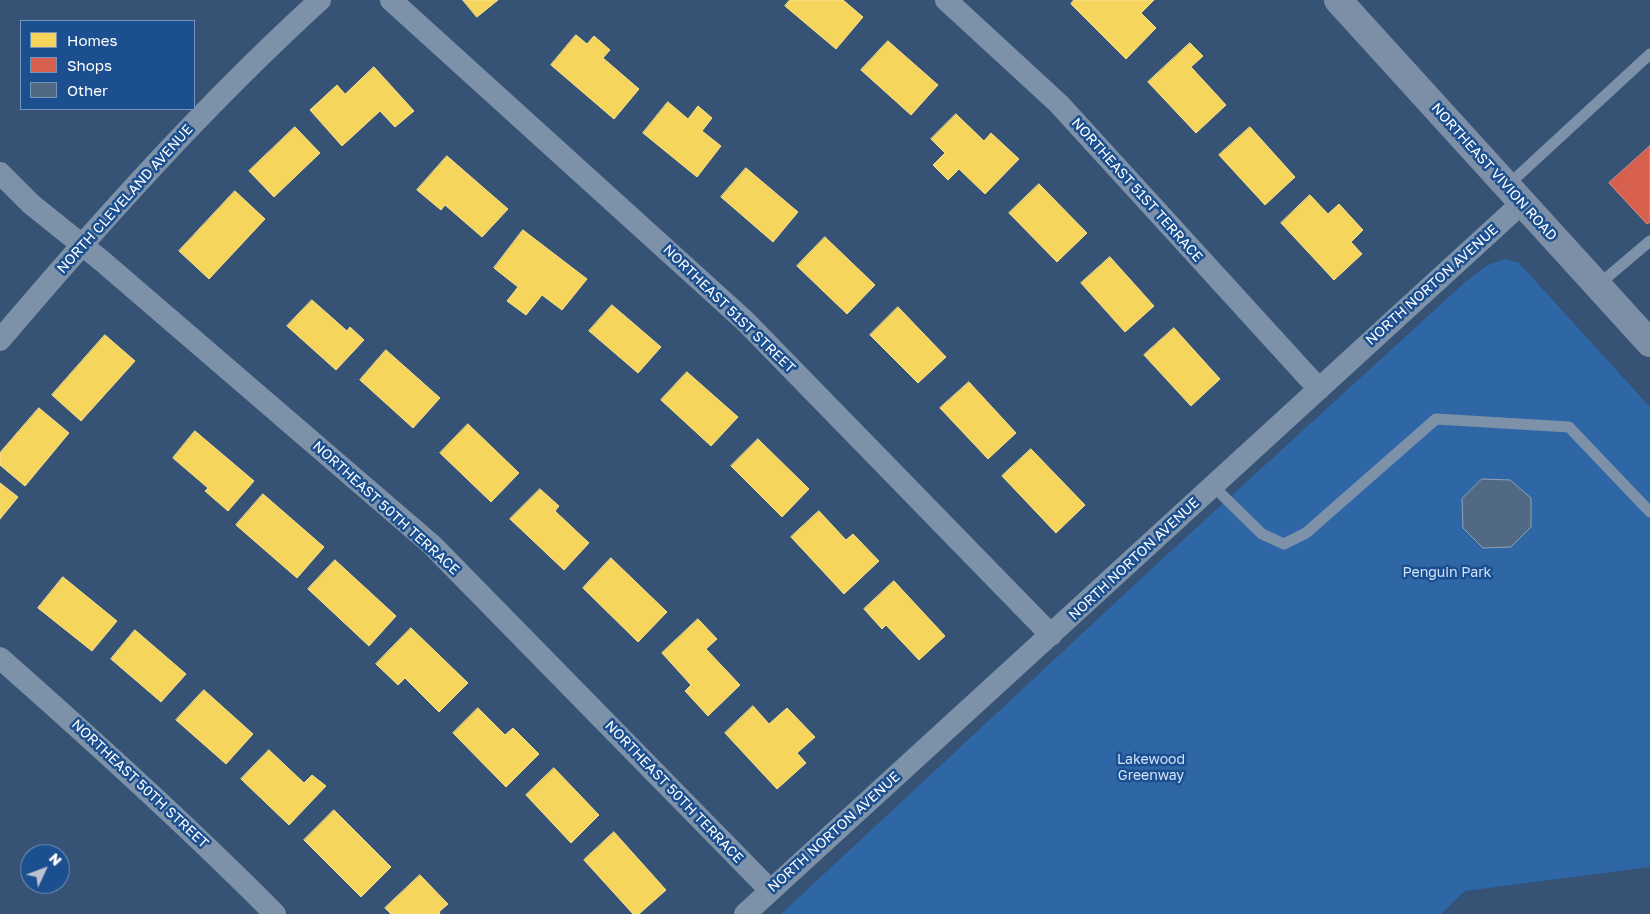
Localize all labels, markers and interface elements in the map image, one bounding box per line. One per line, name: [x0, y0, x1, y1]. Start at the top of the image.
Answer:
legend: [20, 20, 195, 110]
text: Homes: [67, 31, 117, 49]
text: Shops: [67, 56, 112, 74]
text: Other: [67, 81, 108, 99]
street label: NORTHEAST VIVION ROAD: [1428, 100, 1560, 244]
street label: NORTHEAST 51ST TERRACE: [1068, 115, 1206, 265]
street label: NORTH CLEVELAND AVENUE: [54, 121, 196, 277]
street label: NORTH NORTON AVENUE: [1362, 221, 1502, 349]
street label: NORTHEAST 51ST STREET: [659, 241, 799, 377]
street label: NORTHEAST 50TH TERRACE: [309, 438, 463, 578]
street label: NORTH NORTON AVENUE: [1065, 494, 1203, 624]
park label: Penguin Park: [1402, 565, 1492, 581]
street label: NORTHEAST 50TH STREET: [68, 716, 212, 852]
street label: NORTHEAST 50TH TERRACE: [601, 717, 747, 867]
park label: Lakewood Greenway: [1117, 752, 1185, 784]
street label: NORTH NORTON AVENUE: [764, 768, 904, 896]
north arrow: [20, 844, 70, 894]
text: N: [46, 849, 65, 869]

